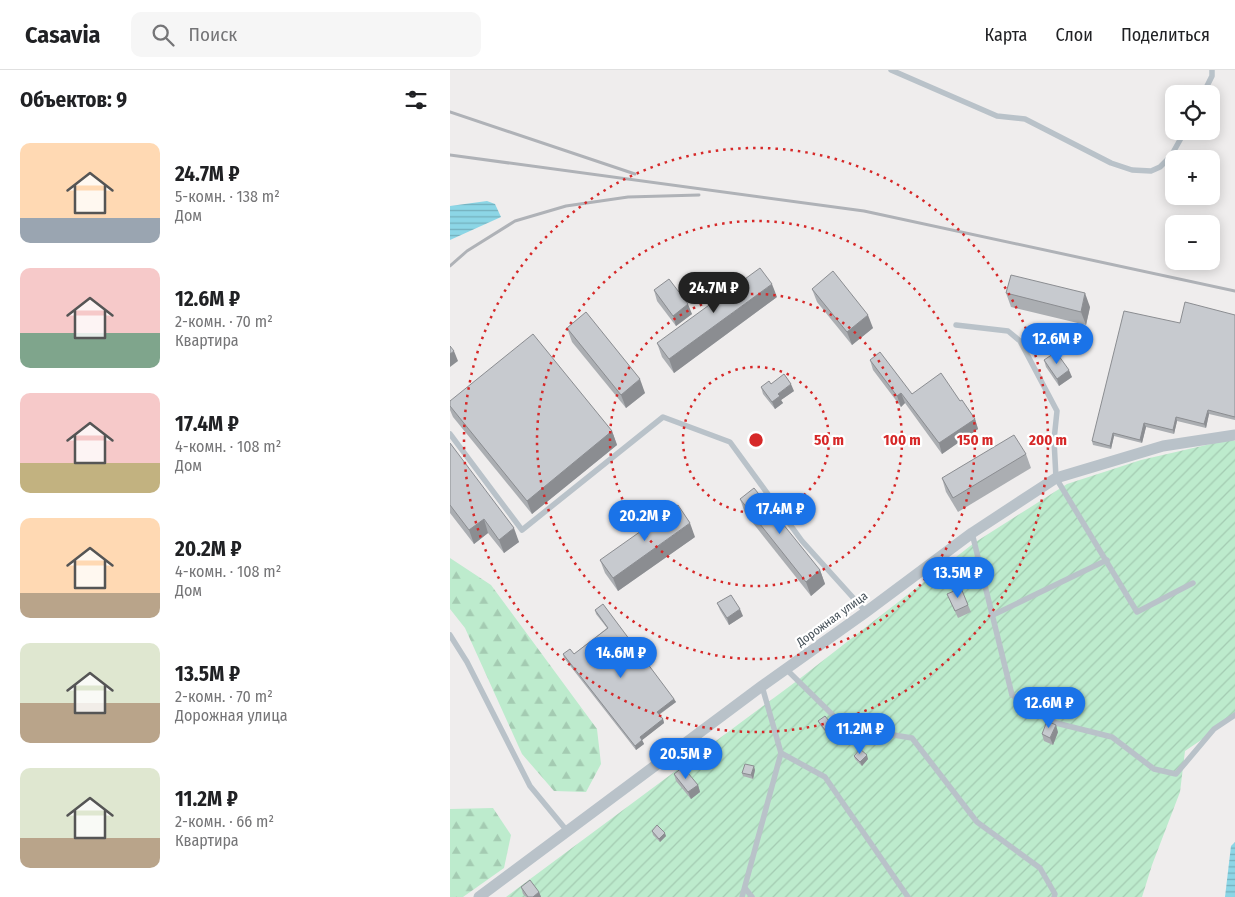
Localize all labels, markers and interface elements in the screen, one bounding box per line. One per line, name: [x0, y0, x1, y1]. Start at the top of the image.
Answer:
search box: [131, 12, 481, 57]
text: Casavia: [25, 21, 101, 49]
icon: search: [149, 21, 177, 49]
text: Поиск: [189, 23, 237, 46]
text: Карта: [984, 24, 1027, 46]
text: Слои: [1055, 24, 1093, 46]
text: Поделиться: [1121, 24, 1210, 46]
map controls: [1165, 85, 1220, 270]
button: locate: [1165, 85, 1220, 140]
icon: filters: [402, 86, 430, 114]
text: Объектов: 9: [20, 87, 127, 113]
button: +: [1165, 150, 1220, 205]
text: 24.7M ₽: [175, 161, 240, 187]
icon: home: [60, 163, 120, 223]
text: 5-комн. · 138 m²: [175, 187, 280, 206]
text: Дом: [175, 206, 202, 225]
button: −: [1165, 215, 1220, 270]
pin: 24.7M ₽: [668, 272, 760, 314]
text: 24.7M ₽: [689, 278, 739, 297]
text: 12.6M ₽: [175, 286, 240, 312]
icon: home: [60, 288, 120, 348]
text: 2-комн. · 70 m²: [175, 312, 273, 331]
pin: 12.6M ₽: [1011, 322, 1103, 365]
text: 12.6M ₽: [1032, 329, 1082, 348]
text: Квартира: [175, 331, 239, 350]
text: 17.4M ₽: [175, 411, 239, 437]
icon: home: [60, 413, 120, 473]
centre of rings: [747, 431, 765, 449]
text: 50 m: [814, 431, 844, 449]
text: 100 m: [883, 431, 921, 449]
text: 150 m: [957, 431, 993, 449]
text: 200 m: [1028, 431, 1067, 449]
text: 4-комн. · 108 m²: [175, 437, 281, 456]
text: Дом: [175, 456, 202, 475]
pin: 17.4M ₽: [734, 492, 826, 535]
text: 17.4M ₽: [756, 499, 804, 518]
pin: 20.2M ₽: [599, 500, 691, 542]
text: 20.2M ₽: [620, 506, 670, 525]
text: 20.2M ₽: [175, 536, 242, 562]
icon: home: [60, 538, 120, 598]
pin: 13.5M ₽: [912, 556, 1004, 599]
text: 4-комн. · 108 m²: [175, 562, 281, 581]
text: 13.5M ₽: [933, 563, 983, 582]
text: Дом: [175, 581, 202, 600]
street label: Дорожная улица: [793, 588, 870, 650]
pin: 14.6M ₽: [575, 636, 667, 679]
text: 14.6M ₽: [596, 643, 646, 662]
text: 13.5M ₽: [175, 661, 240, 687]
icon: home: [60, 663, 120, 723]
pin: 12.6M ₽: [1003, 686, 1095, 729]
text: 2-комн. · 70 m²: [175, 687, 273, 706]
text: 12.6M ₽: [1024, 693, 1074, 712]
text: Дорожная улица: [175, 706, 287, 725]
pin: 11.2M ₽: [814, 712, 906, 755]
text: 11.2M ₽: [836, 719, 884, 738]
pin: 20.5M ₽: [640, 738, 732, 780]
text: 20.5M ₽: [660, 744, 712, 763]
text: 11.2M ₽: [175, 786, 238, 812]
icon: home: [60, 788, 120, 848]
text: 2-комн. · 66 m²: [175, 812, 274, 831]
text: Квартира: [175, 831, 239, 850]

